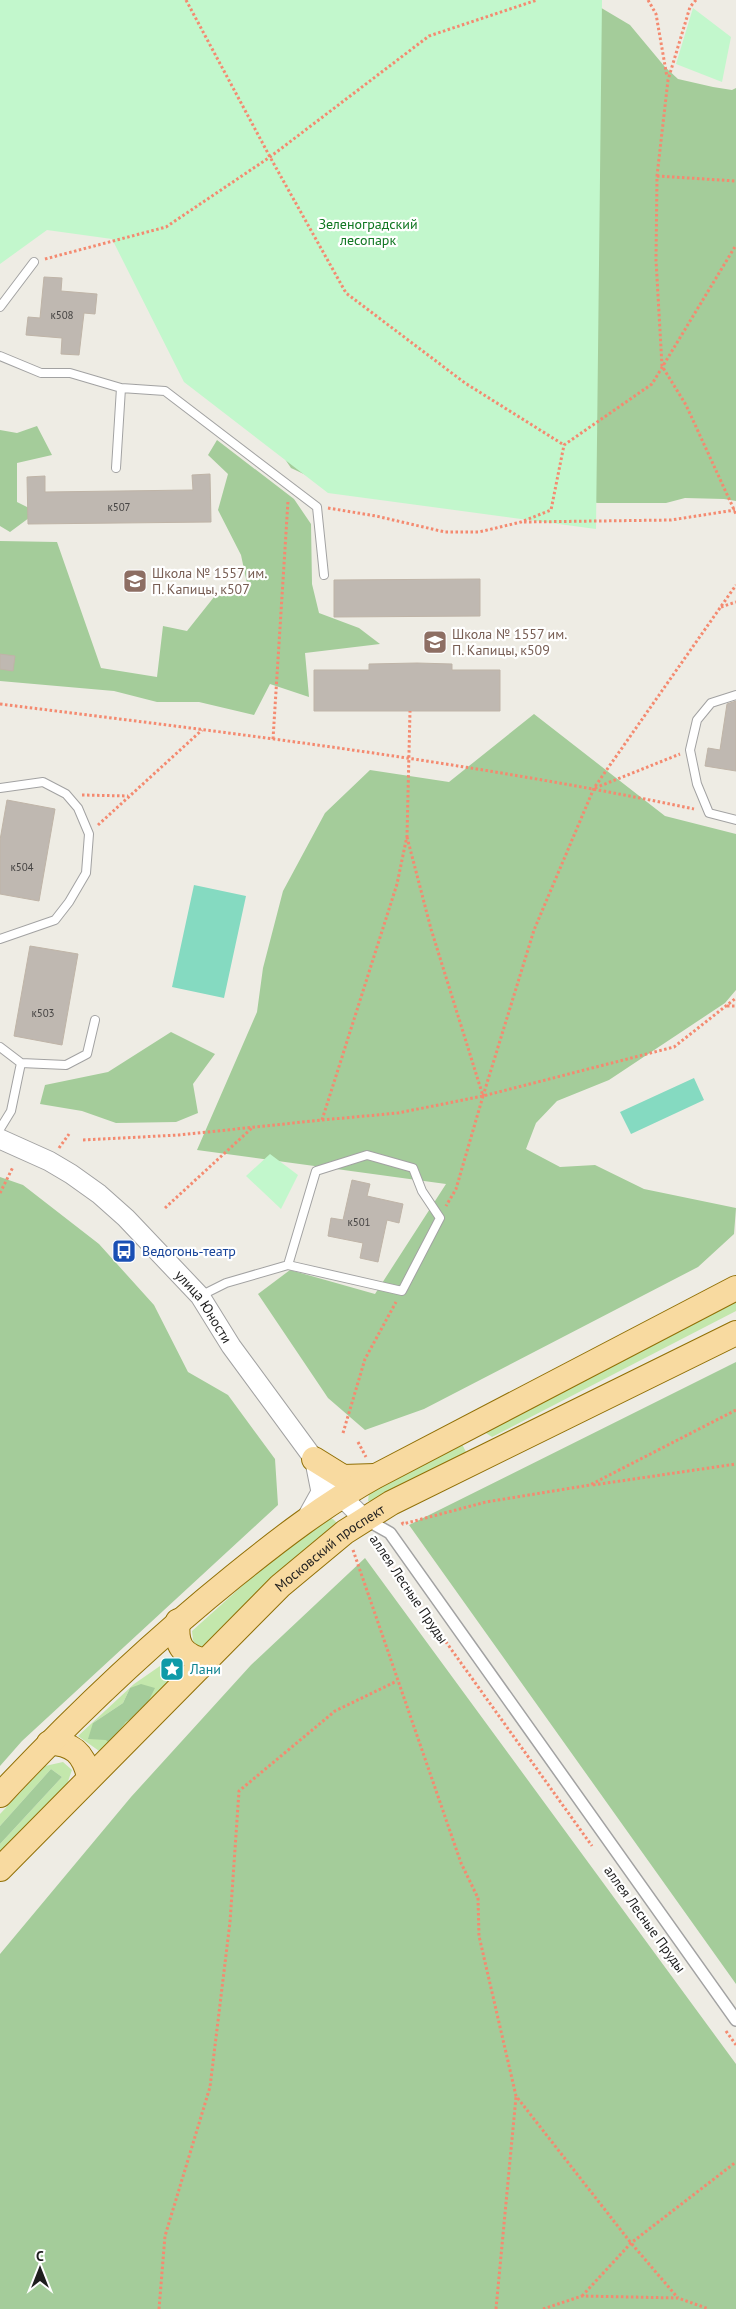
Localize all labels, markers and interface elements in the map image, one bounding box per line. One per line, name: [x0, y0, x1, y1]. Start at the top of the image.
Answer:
park label: Зеленоградский лесопарк: [318, 215, 418, 249]
house number: к508: [50, 308, 74, 322]
house number: к507: [107, 500, 131, 514]
place label: Школа № 1557 им. П. Капицы, к507: [152, 564, 267, 598]
school or university icon: Школа № 1557 им. П. Капицы, к507: [122, 568, 148, 594]
place label: Школа № 1557 им. П. Капицы, к509: [452, 625, 567, 659]
school or university icon: Школа № 1557 им. П. Капицы, к509: [422, 629, 448, 655]
house number: к504: [10, 860, 34, 874]
house number: к503: [31, 1006, 55, 1020]
house number: к501: [347, 1215, 371, 1229]
bus stop icon: Ведогонь-театр: [111, 1238, 137, 1264]
place label: Ведогонь-театр: [142, 1242, 236, 1260]
street label: улица Юности: [171, 1266, 236, 1347]
street label: Московский проспект: [271, 1500, 389, 1596]
street label: аллея Лесные Пруды: [366, 1531, 452, 1647]
place icon: Лани: [159, 1656, 185, 1682]
place label: Лани: [189, 1660, 221, 1678]
street label: аллея Лесные Пруды: [600, 1862, 690, 1976]
north arrow: [15, 2244, 65, 2294]
text: С: [36, 2247, 44, 2265]

